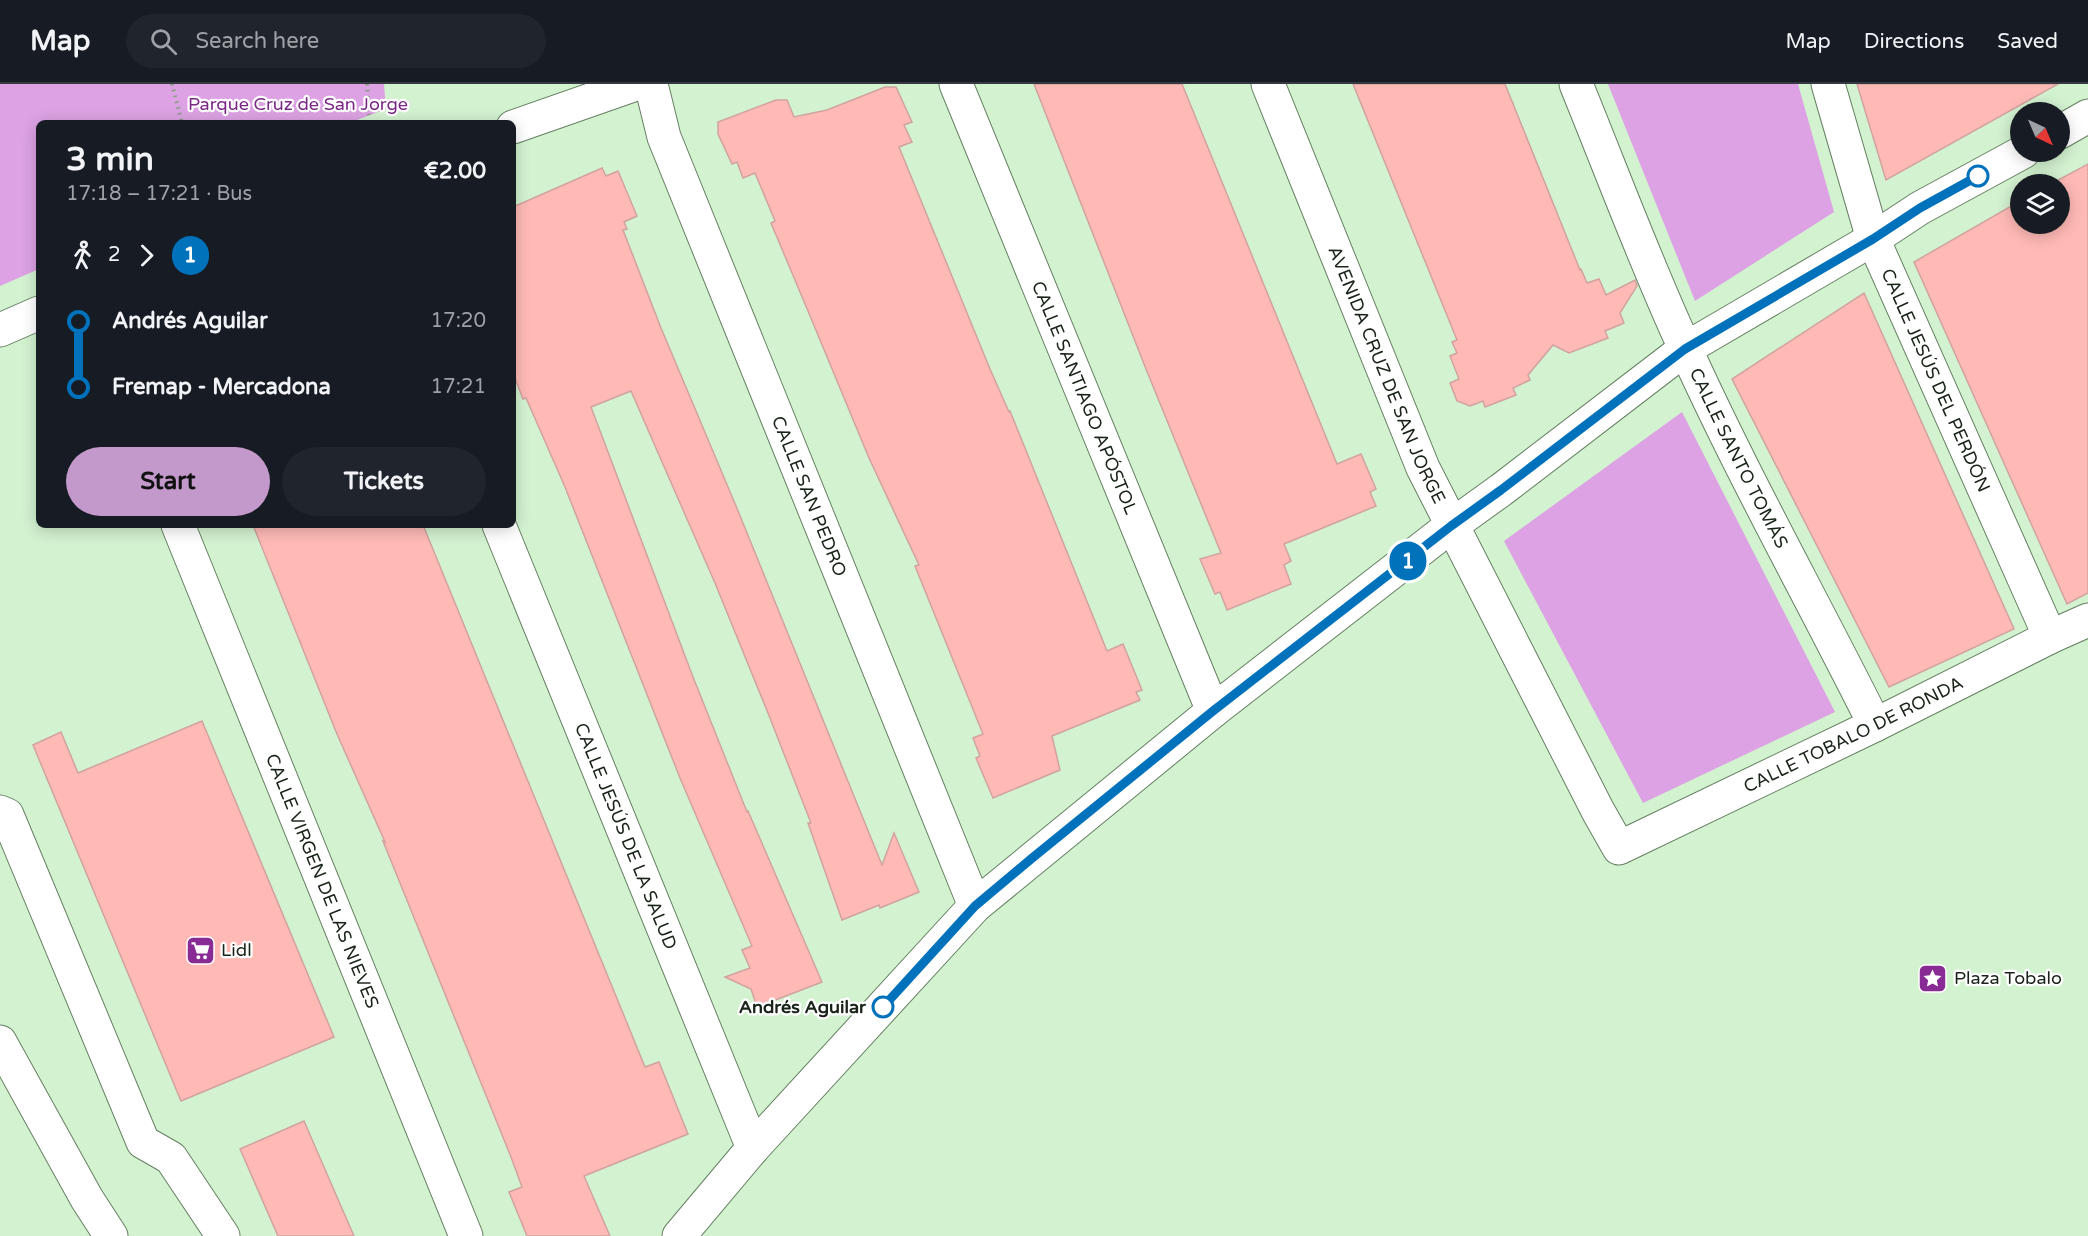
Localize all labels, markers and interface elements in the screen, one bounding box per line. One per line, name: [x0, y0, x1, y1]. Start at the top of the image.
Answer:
search box: [126, 14, 546, 68]
text: Map: [30, 24, 90, 58]
icon: search: [147, 25, 180, 58]
text: Search here: [195, 28, 319, 54]
text: Map: [1785, 29, 1831, 54]
text: Directions: [1864, 29, 1964, 54]
text: Saved: [1997, 29, 2058, 54]
park label: Parque Cruz de San Jorge: [188, 93, 408, 115]
north arrow: [2010, 102, 2070, 162]
map controls: [2010, 102, 2070, 234]
text: 3 min: [66, 140, 154, 179]
text: €2.00: [424, 158, 486, 184]
unlabelled marker: [1967, 165, 1989, 187]
button: layers: [2010, 174, 2070, 234]
text: 17:18 – 17:21 · Bus: [66, 182, 252, 206]
icon: walk: [66, 239, 99, 272]
icon: forward: [130, 239, 163, 272]
text: 2: [108, 243, 121, 267]
text: 1: [184, 243, 197, 268]
street label: AVENIDA CRUZ DE SAN JORGE: [1323, 243, 1450, 507]
street label: CALLE JESÚS DEL PERDÓN: [1877, 265, 1995, 495]
street label: CALLE SANTIAGO APÓSTOL: [1027, 278, 1142, 518]
text: Andrés Aguilar: [112, 308, 268, 334]
text: 17:20: [431, 309, 486, 333]
street label: CALLE SANTO TOMÁS: [1685, 364, 1793, 552]
text: Fremap - Mercadona: [112, 374, 331, 400]
text: 17:21: [431, 375, 486, 399]
street label: CALLE SAN PEDRO: [767, 413, 852, 580]
button: Start: [66, 447, 270, 516]
button: Tickets: [282, 447, 486, 516]
line badge: 1: [1388, 542, 1428, 580]
text: 1: [1401, 549, 1415, 574]
street label: CALLE TOBALO DE RONDA: [1740, 671, 1967, 798]
street label: CALLE JESÚS DE LA SALUD: [570, 720, 682, 953]
street label: CALLE VIRGEN DE LAS NIEVES: [261, 750, 384, 1011]
supermarket icon: Lidl: [184, 934, 216, 966]
place label: Lidl: [221, 939, 252, 961]
place icon: Plaza Tobalo: [1917, 962, 1949, 994]
place label: Plaza Tobalo: [1954, 967, 2062, 989]
place label: Andrés Aguilar: [739, 996, 867, 1018]
marker: Andrés Aguilar: [872, 996, 894, 1018]

